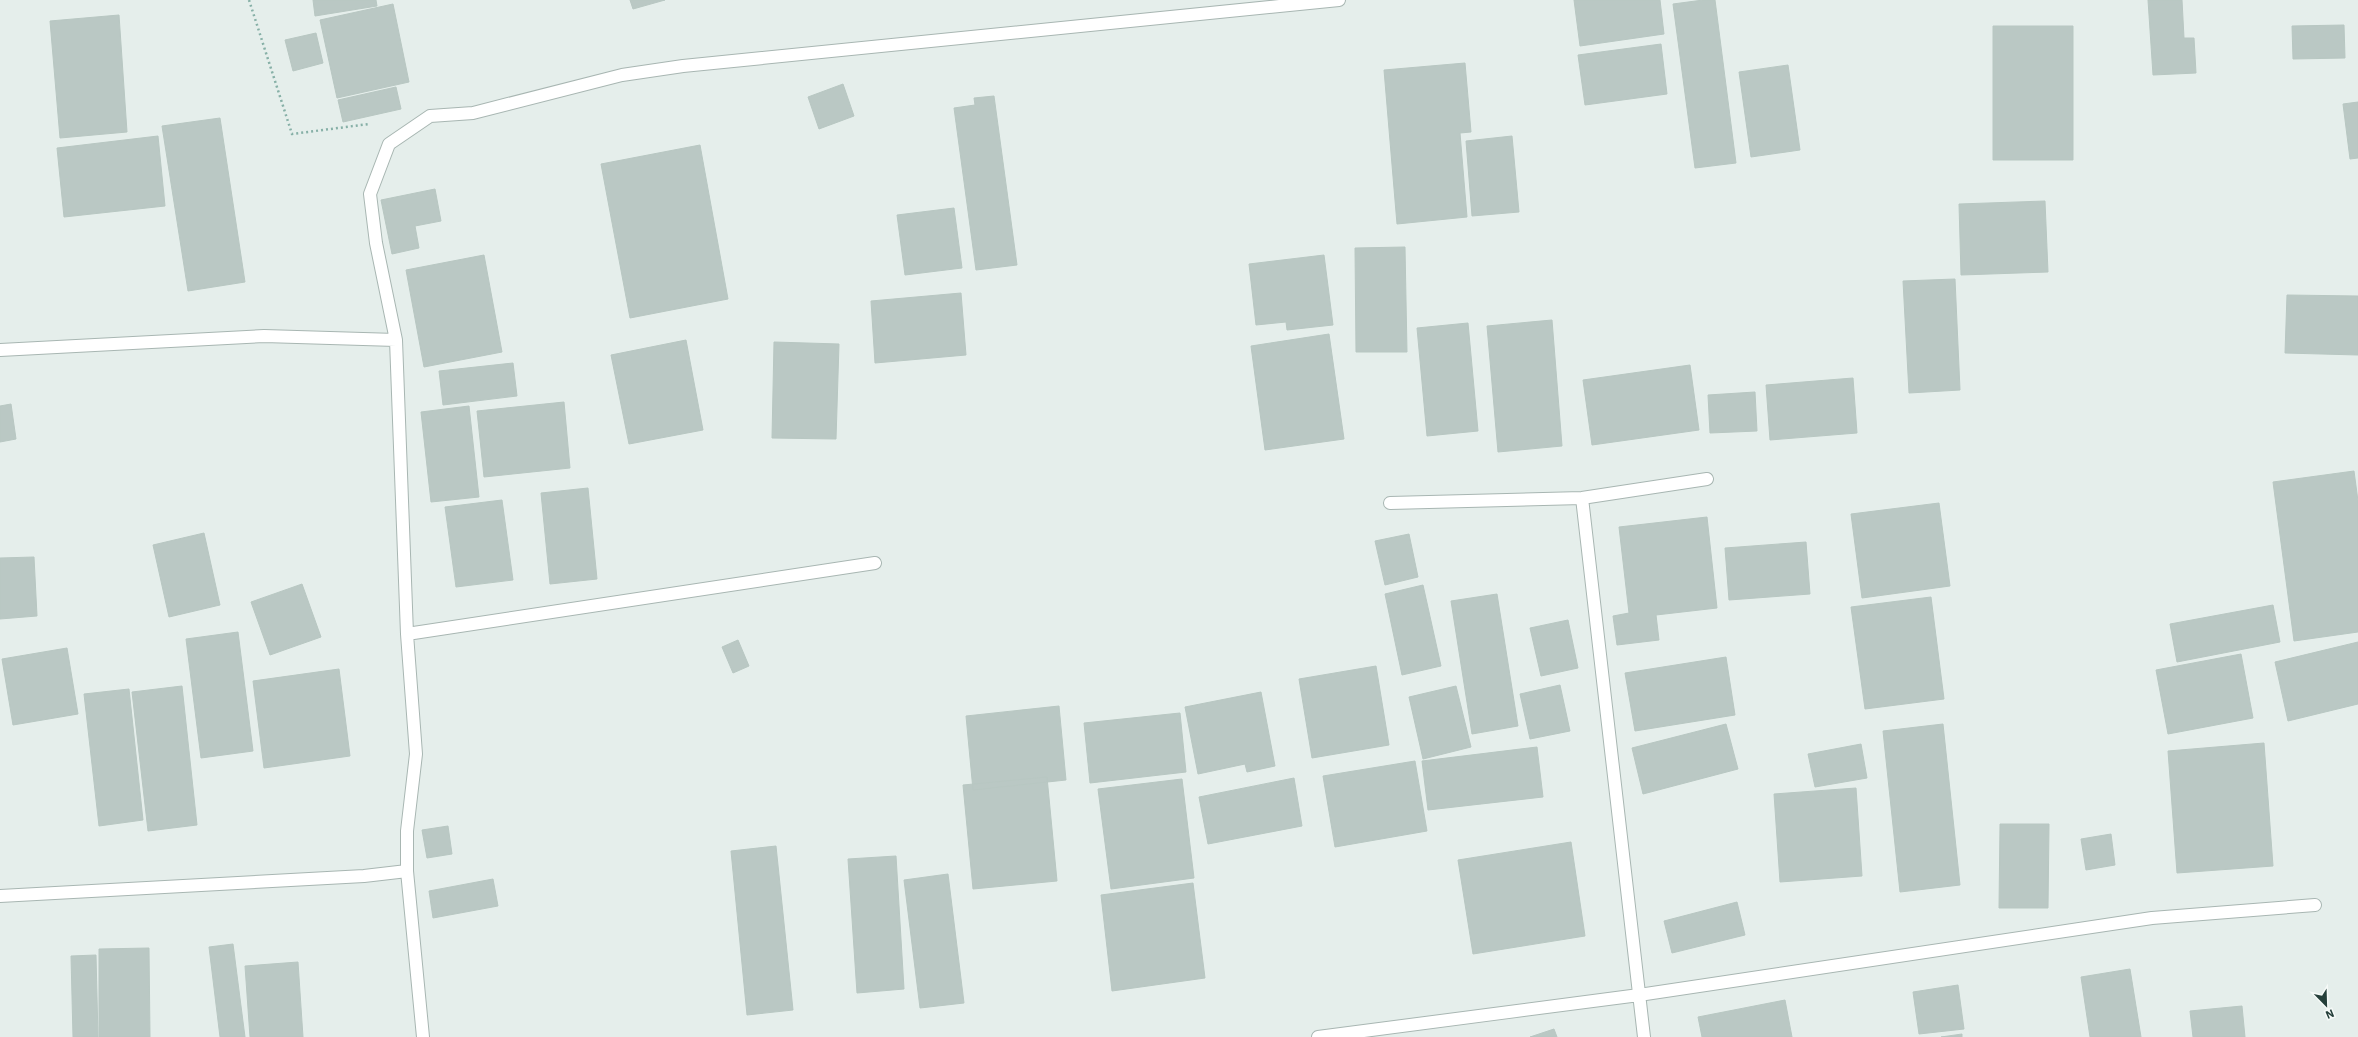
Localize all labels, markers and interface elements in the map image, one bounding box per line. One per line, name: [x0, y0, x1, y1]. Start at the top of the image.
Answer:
north arrow: [2306, 985, 2346, 1025]
text: N: [2323, 1006, 2336, 1022]

